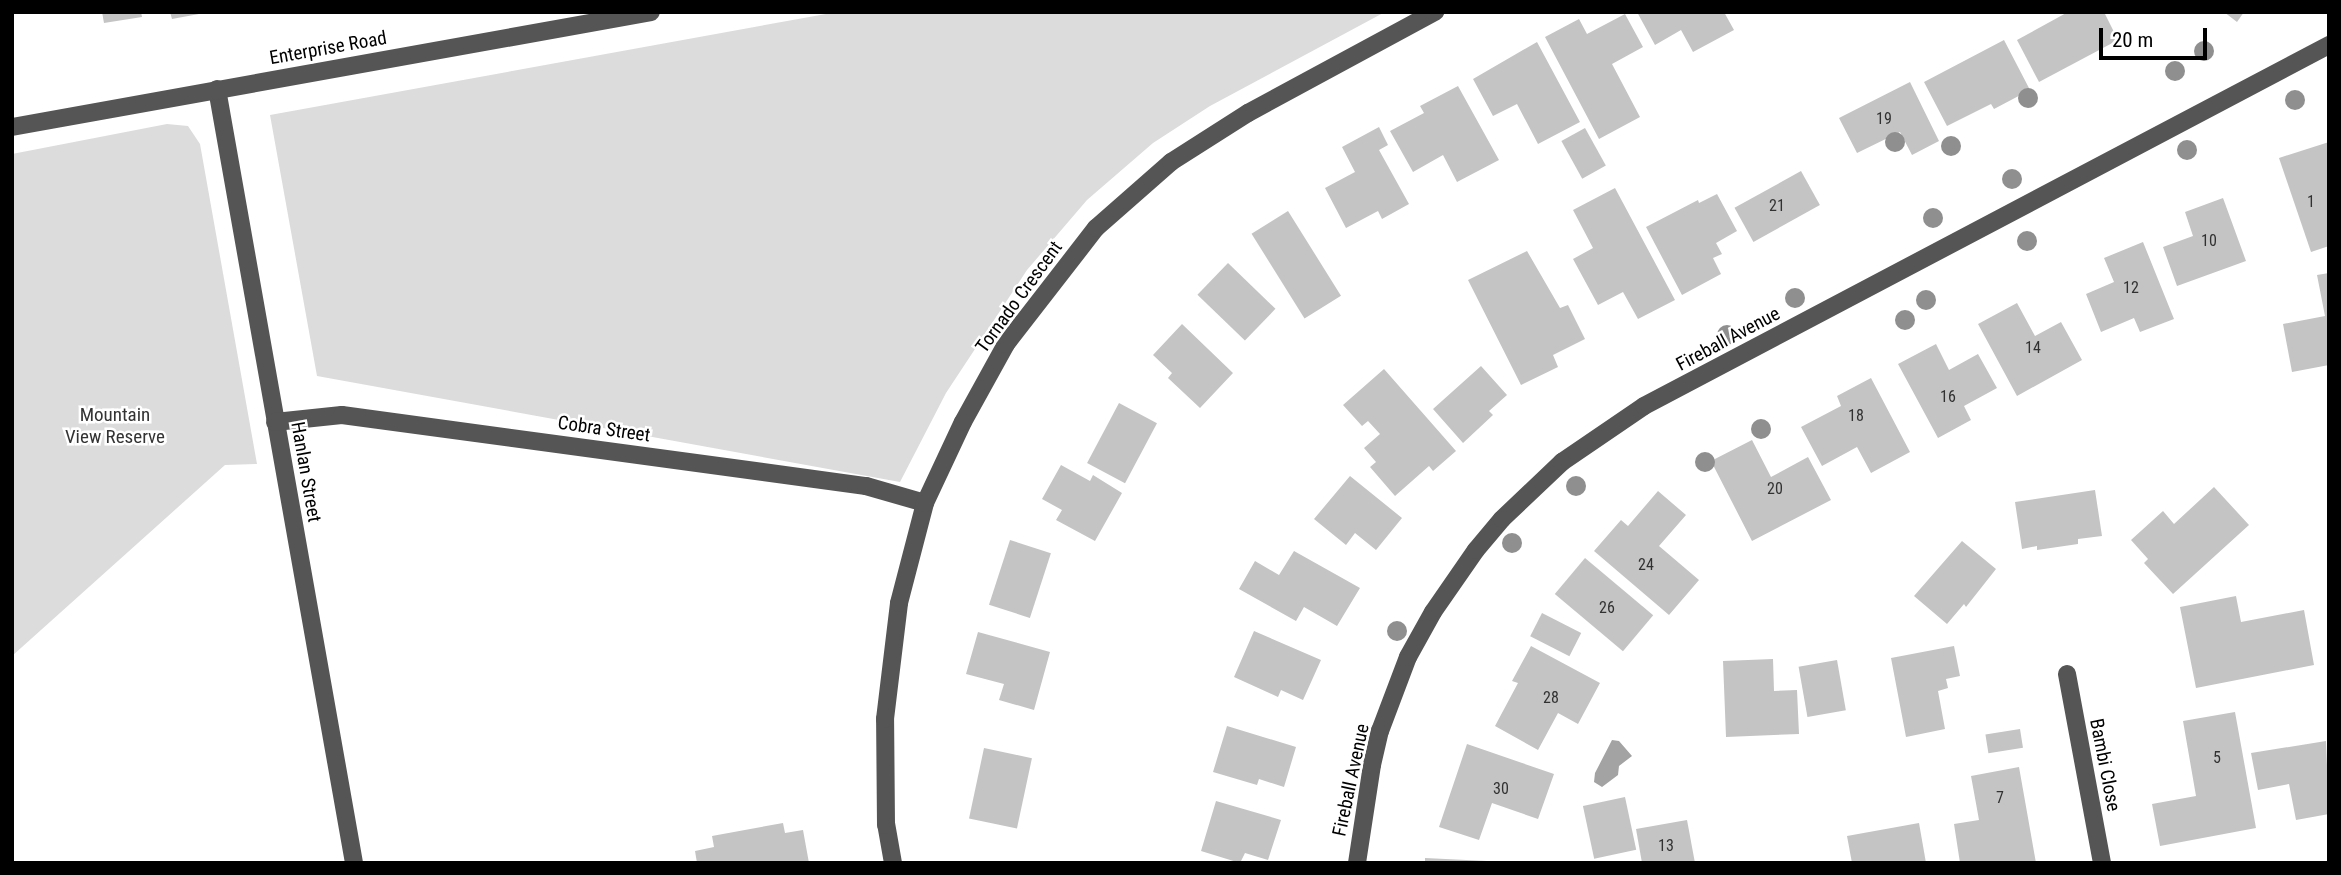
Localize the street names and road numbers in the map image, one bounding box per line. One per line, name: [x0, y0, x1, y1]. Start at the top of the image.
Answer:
street label: Enterprise Road: [268, 26, 388, 70]
street label: Tornado Crescent: [971, 237, 1067, 357]
street label: Fireball Avenue: [1672, 302, 1784, 376]
street label: Cobra Street: [556, 411, 652, 447]
street label: Hanlan Street: [286, 420, 326, 524]
street label: Bambi Close: [2085, 717, 2125, 813]
street label: Fireball Avenue: [1328, 722, 1374, 838]

